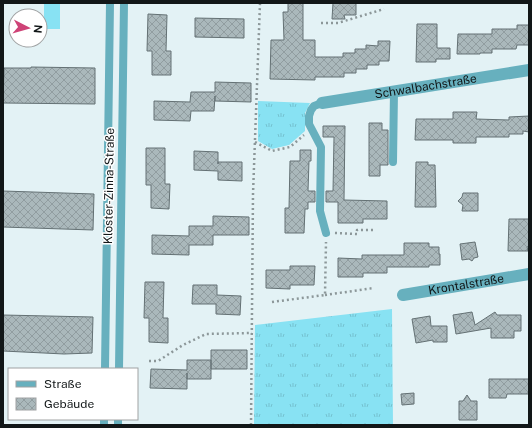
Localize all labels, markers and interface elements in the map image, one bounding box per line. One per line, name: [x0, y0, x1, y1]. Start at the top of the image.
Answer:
north arrow: [8, 8, 48, 48]
text: N: [32, 24, 44, 34]
street label: Schwalbachstraße: [374, 71, 478, 102]
street label: Kloster-Zinna-Straße: [101, 127, 117, 244]
street label: Krontalstraße: [427, 271, 505, 298]
legend: [8, 368, 138, 420]
text: Straße: [44, 377, 82, 391]
text: Gebäude: [44, 397, 94, 411]

